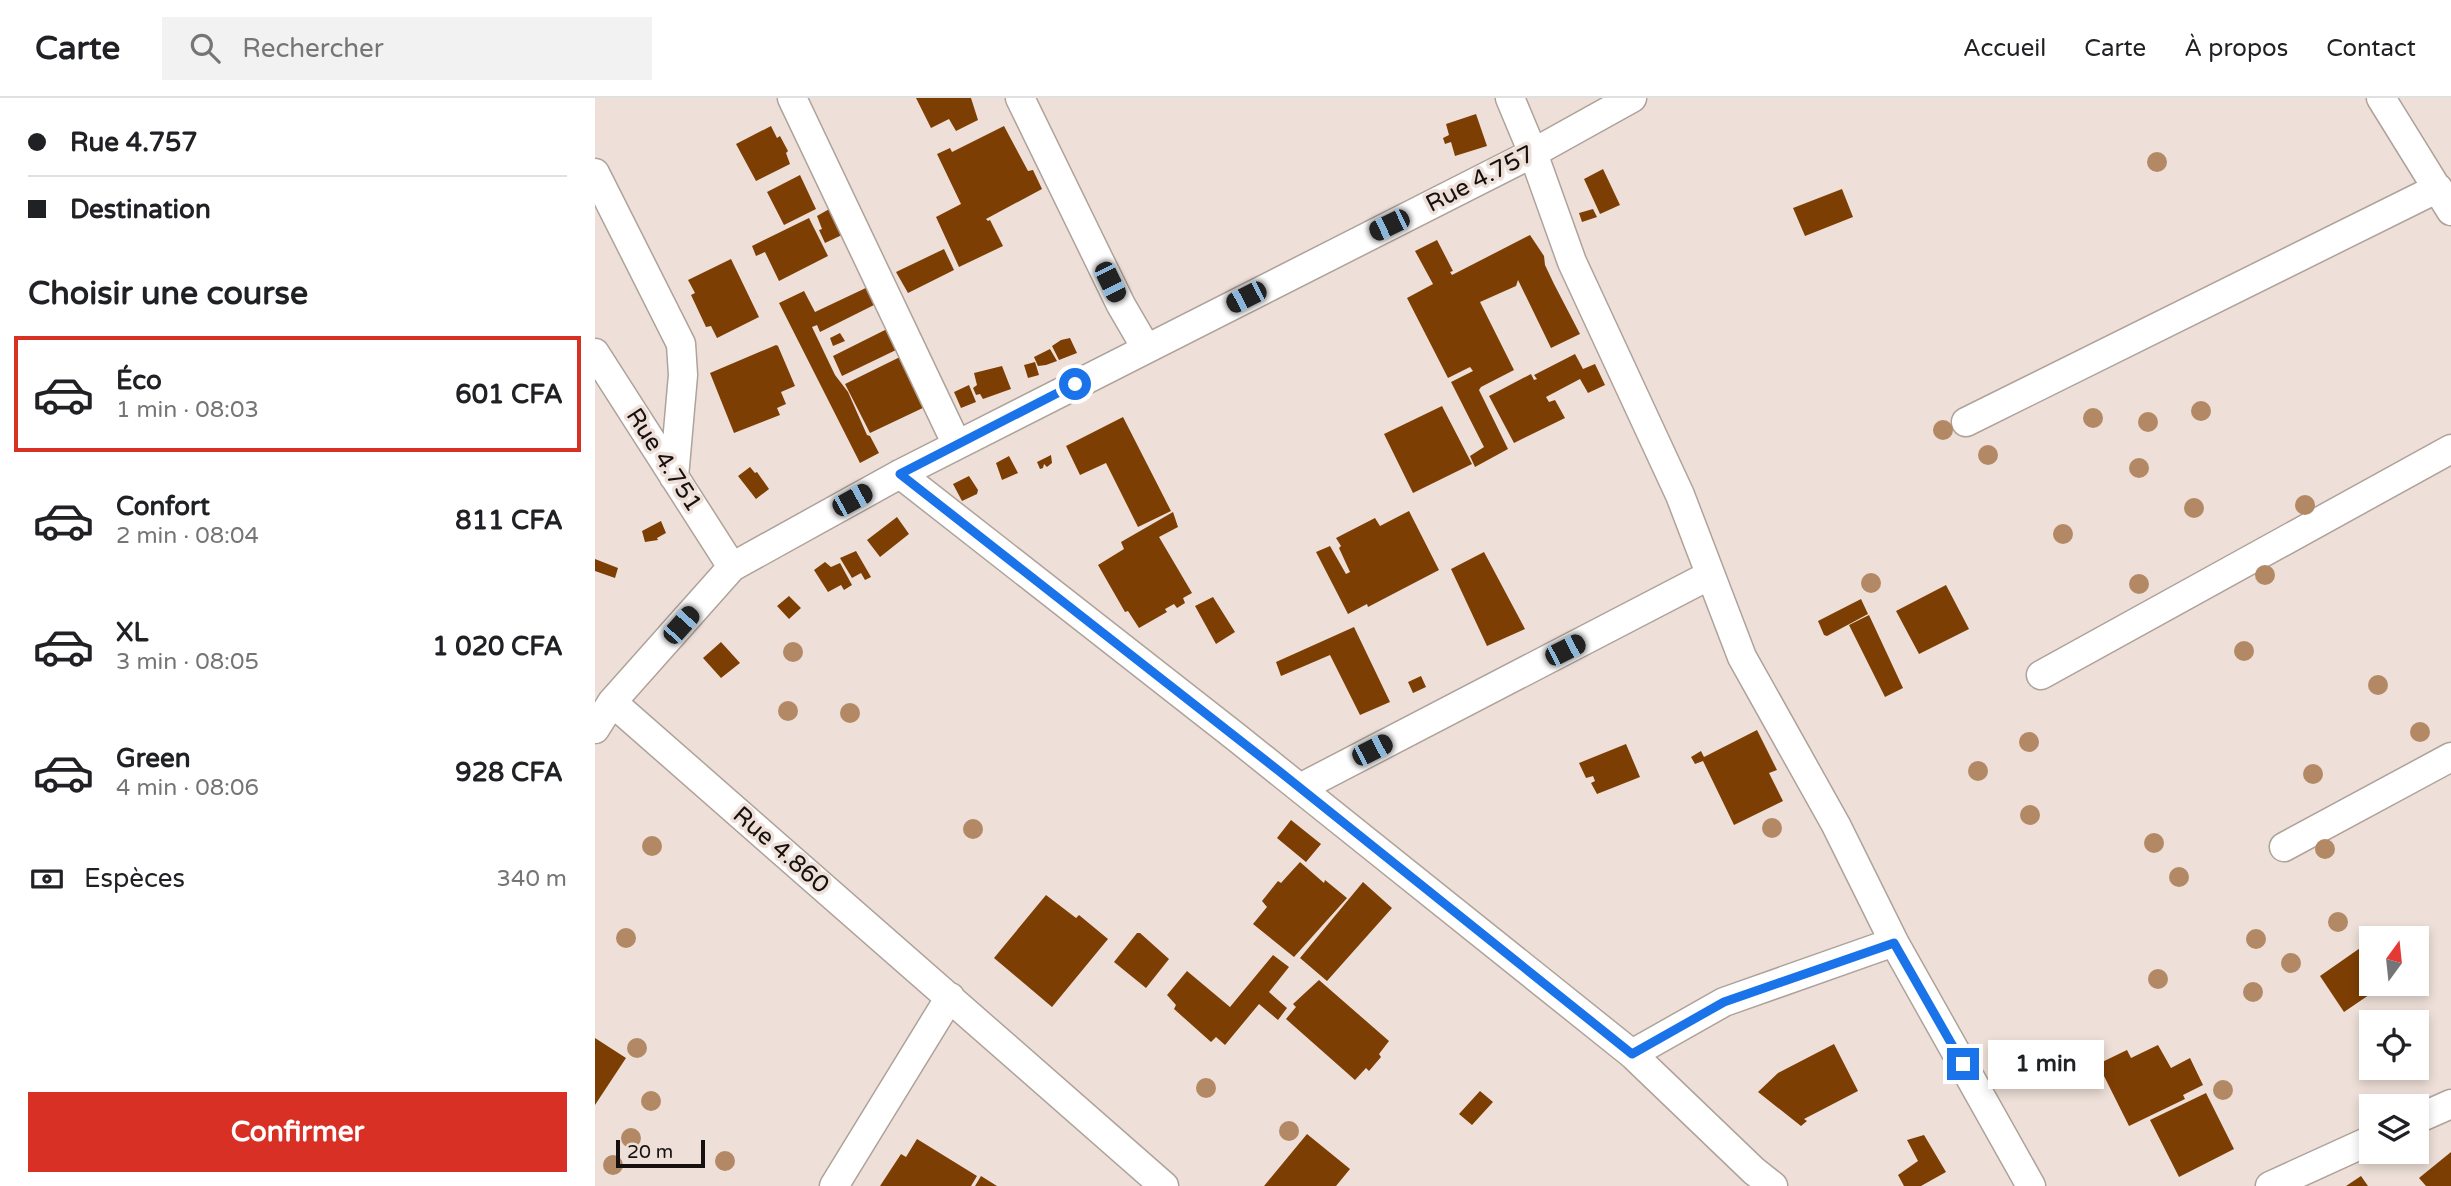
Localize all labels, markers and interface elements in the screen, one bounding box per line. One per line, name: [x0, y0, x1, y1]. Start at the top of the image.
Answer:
search box: [162, 17, 652, 80]
text: Carte: [35, 29, 120, 68]
icon: search: [186, 29, 224, 67]
text: Rechercher: [242, 33, 384, 64]
text: Accueil: [1963, 34, 2046, 63]
text: Carte: [2084, 34, 2146, 63]
text: À propos: [2184, 34, 2288, 63]
text: Contact: [2326, 34, 2416, 63]
text: Rue 4.757: [70, 127, 198, 158]
street label: Rue 4.757: [1421, 139, 1539, 219]
text: Destination: [70, 194, 211, 225]
car: [1366, 206, 1413, 244]
car: [1092, 259, 1129, 305]
text: Choisir une course: [28, 275, 308, 313]
car: [1223, 278, 1270, 316]
icon: car: [32, 363, 95, 426]
text: Éco: [116, 365, 162, 396]
route start: [1059, 368, 1091, 400]
text: 601 CFA: [455, 379, 563, 410]
text: 1 min · 08:03: [116, 396, 259, 424]
street label: Rue 4.751: [620, 403, 708, 517]
car: [829, 481, 876, 519]
icon: car: [32, 489, 95, 552]
text: Confort: [116, 491, 210, 522]
text: 811 CFA: [455, 505, 563, 536]
text: 2 min · 08:04: [116, 522, 259, 550]
car: [660, 602, 703, 648]
icon: car: [32, 615, 95, 678]
text: XL: [116, 617, 148, 648]
text: 1 020 CFA: [432, 631, 563, 662]
car: [1542, 631, 1589, 669]
text: 3 min · 08:05: [116, 648, 259, 676]
car: [1349, 731, 1396, 769]
icon: car: [32, 741, 95, 804]
text: Green: [116, 743, 191, 774]
text: 928 CFA: [455, 757, 563, 788]
text: 4 min · 08:06: [116, 774, 259, 802]
street label: Rue 4.860: [727, 800, 835, 900]
icon: cash: [28, 860, 66, 898]
text: Espèces: [84, 863, 185, 894]
text: 340 m: [497, 865, 567, 893]
north arrow: [2359, 926, 2429, 996]
map controls: [2359, 926, 2429, 1164]
button: locate: [2359, 1010, 2429, 1080]
callout: 1 min: [1987, 1040, 2103, 1088]
route end: [1947, 1048, 1979, 1080]
text: 1 min: [2015, 1050, 2077, 1078]
button: Confirmer: [28, 1092, 567, 1172]
button: layers: [2359, 1094, 2429, 1164]
scale bar: [616, 1137, 705, 1169]
text: 20 m: [627, 1141, 673, 1163]

